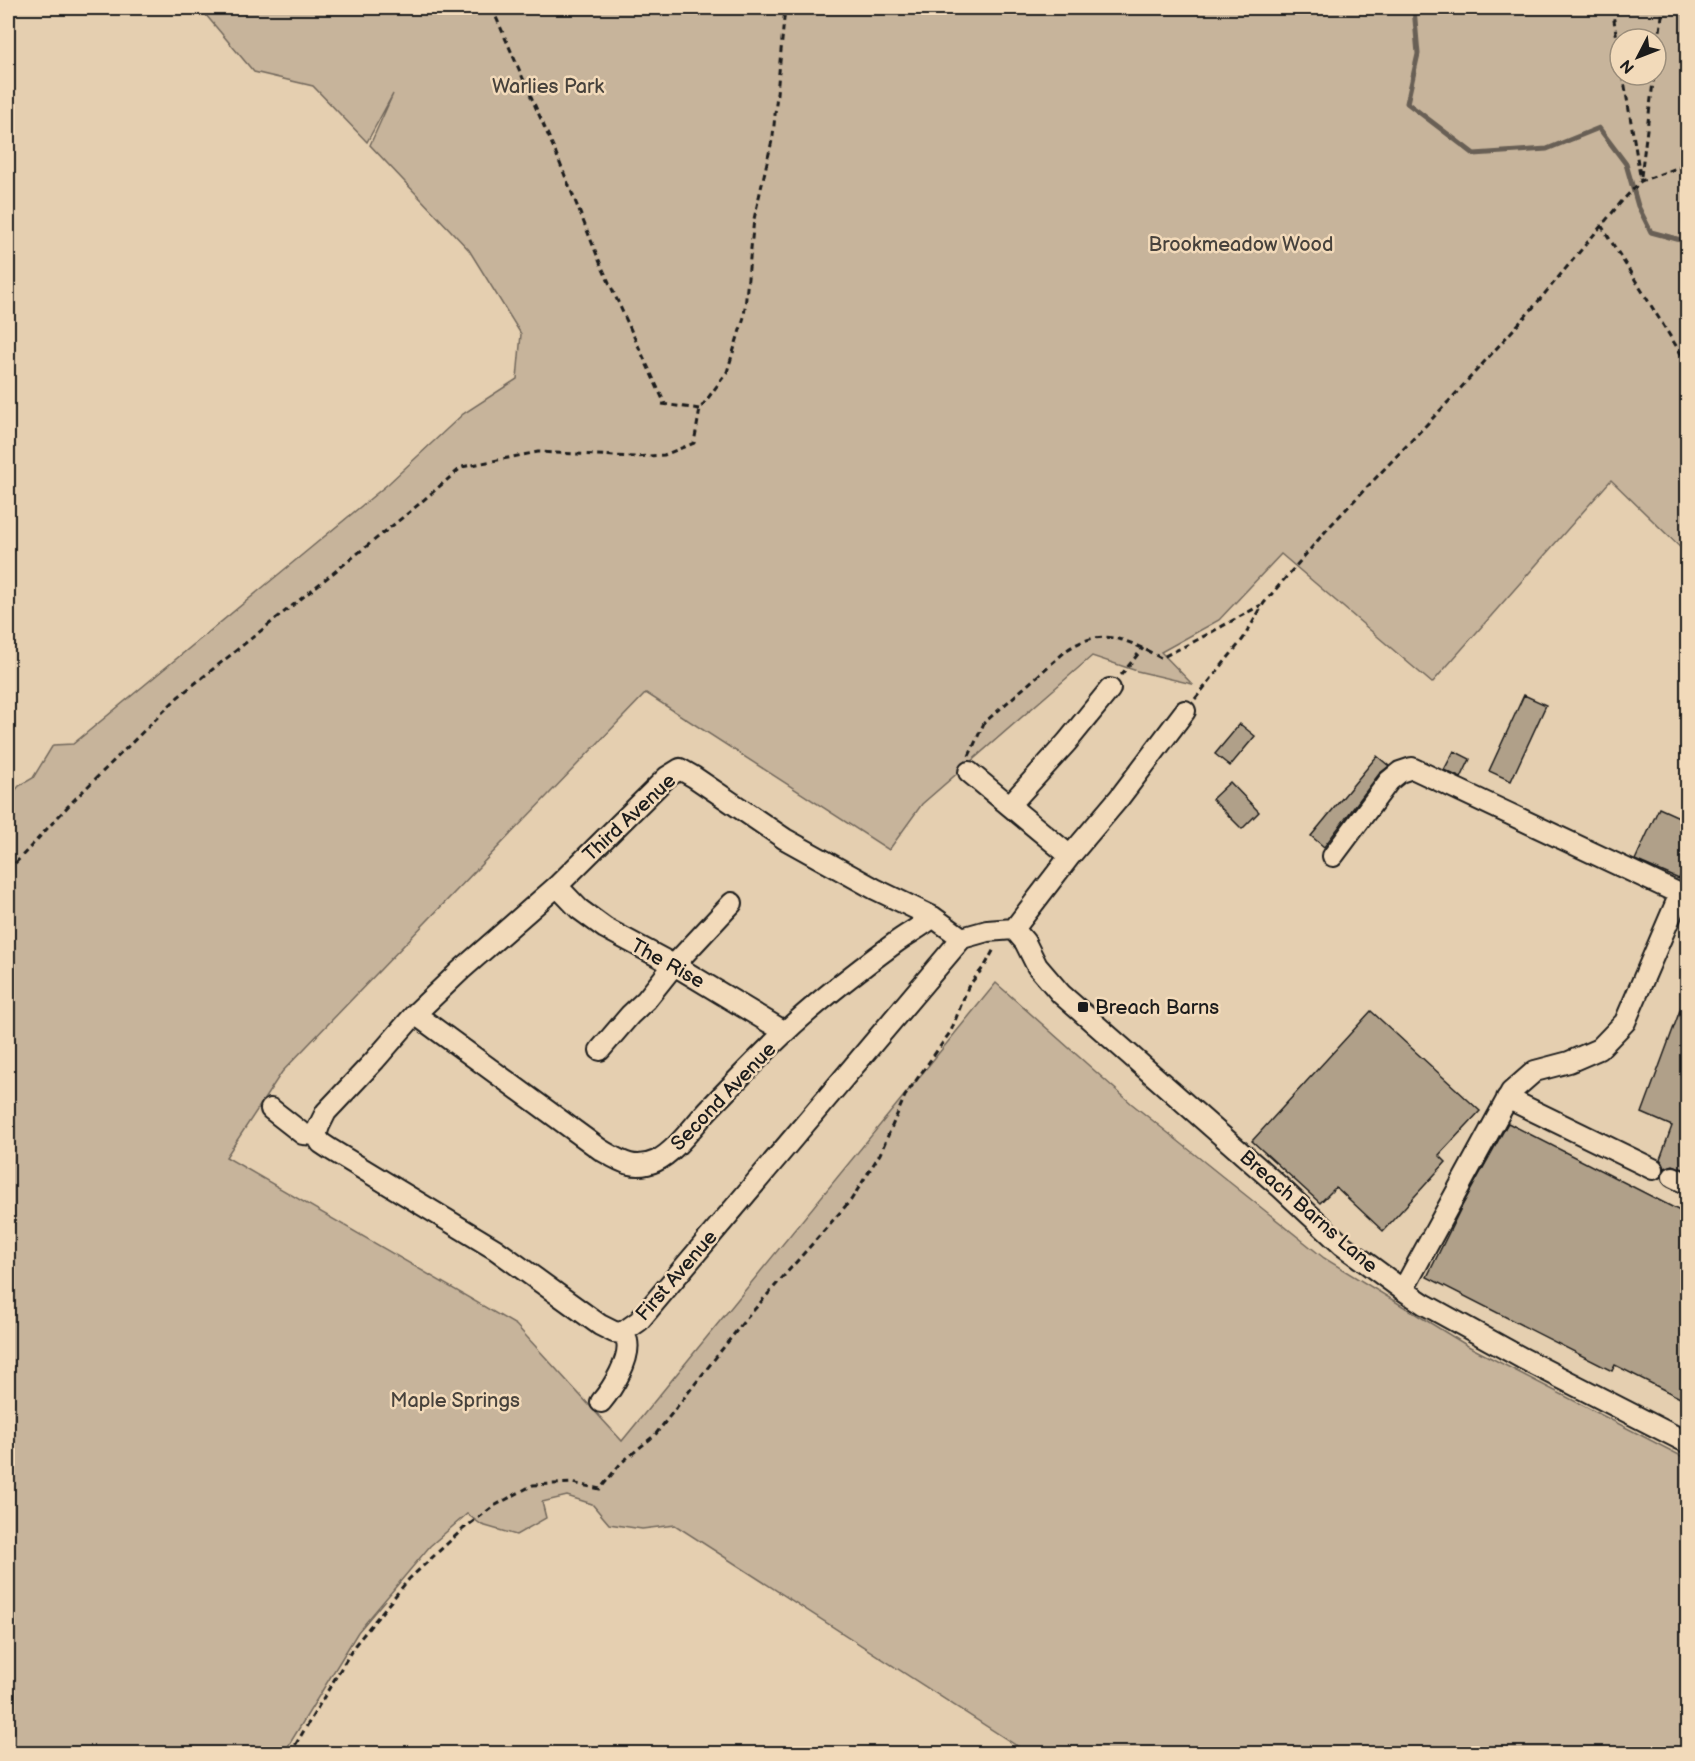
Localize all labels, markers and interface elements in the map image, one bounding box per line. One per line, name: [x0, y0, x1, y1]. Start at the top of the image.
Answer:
north arrow: [1608, 27, 1668, 87]
text: N: [1617, 55, 1639, 77]
park label: Warlies Park: [492, 75, 604, 99]
park label: Brookmeadow Wood: [1149, 233, 1333, 257]
street label: Third Avenue: [578, 769, 681, 867]
street label: The Rise: [627, 934, 709, 994]
place label: Breach Barns: [1095, 996, 1219, 1020]
marker: Breach Barns: [1076, 1000, 1090, 1014]
street label: Second Avenue: [666, 1037, 781, 1156]
street label: Breach Barns Lane: [1234, 1145, 1382, 1278]
street label: First Avenue: [631, 1225, 723, 1326]
park label: Maple Springs: [390, 1389, 520, 1413]

